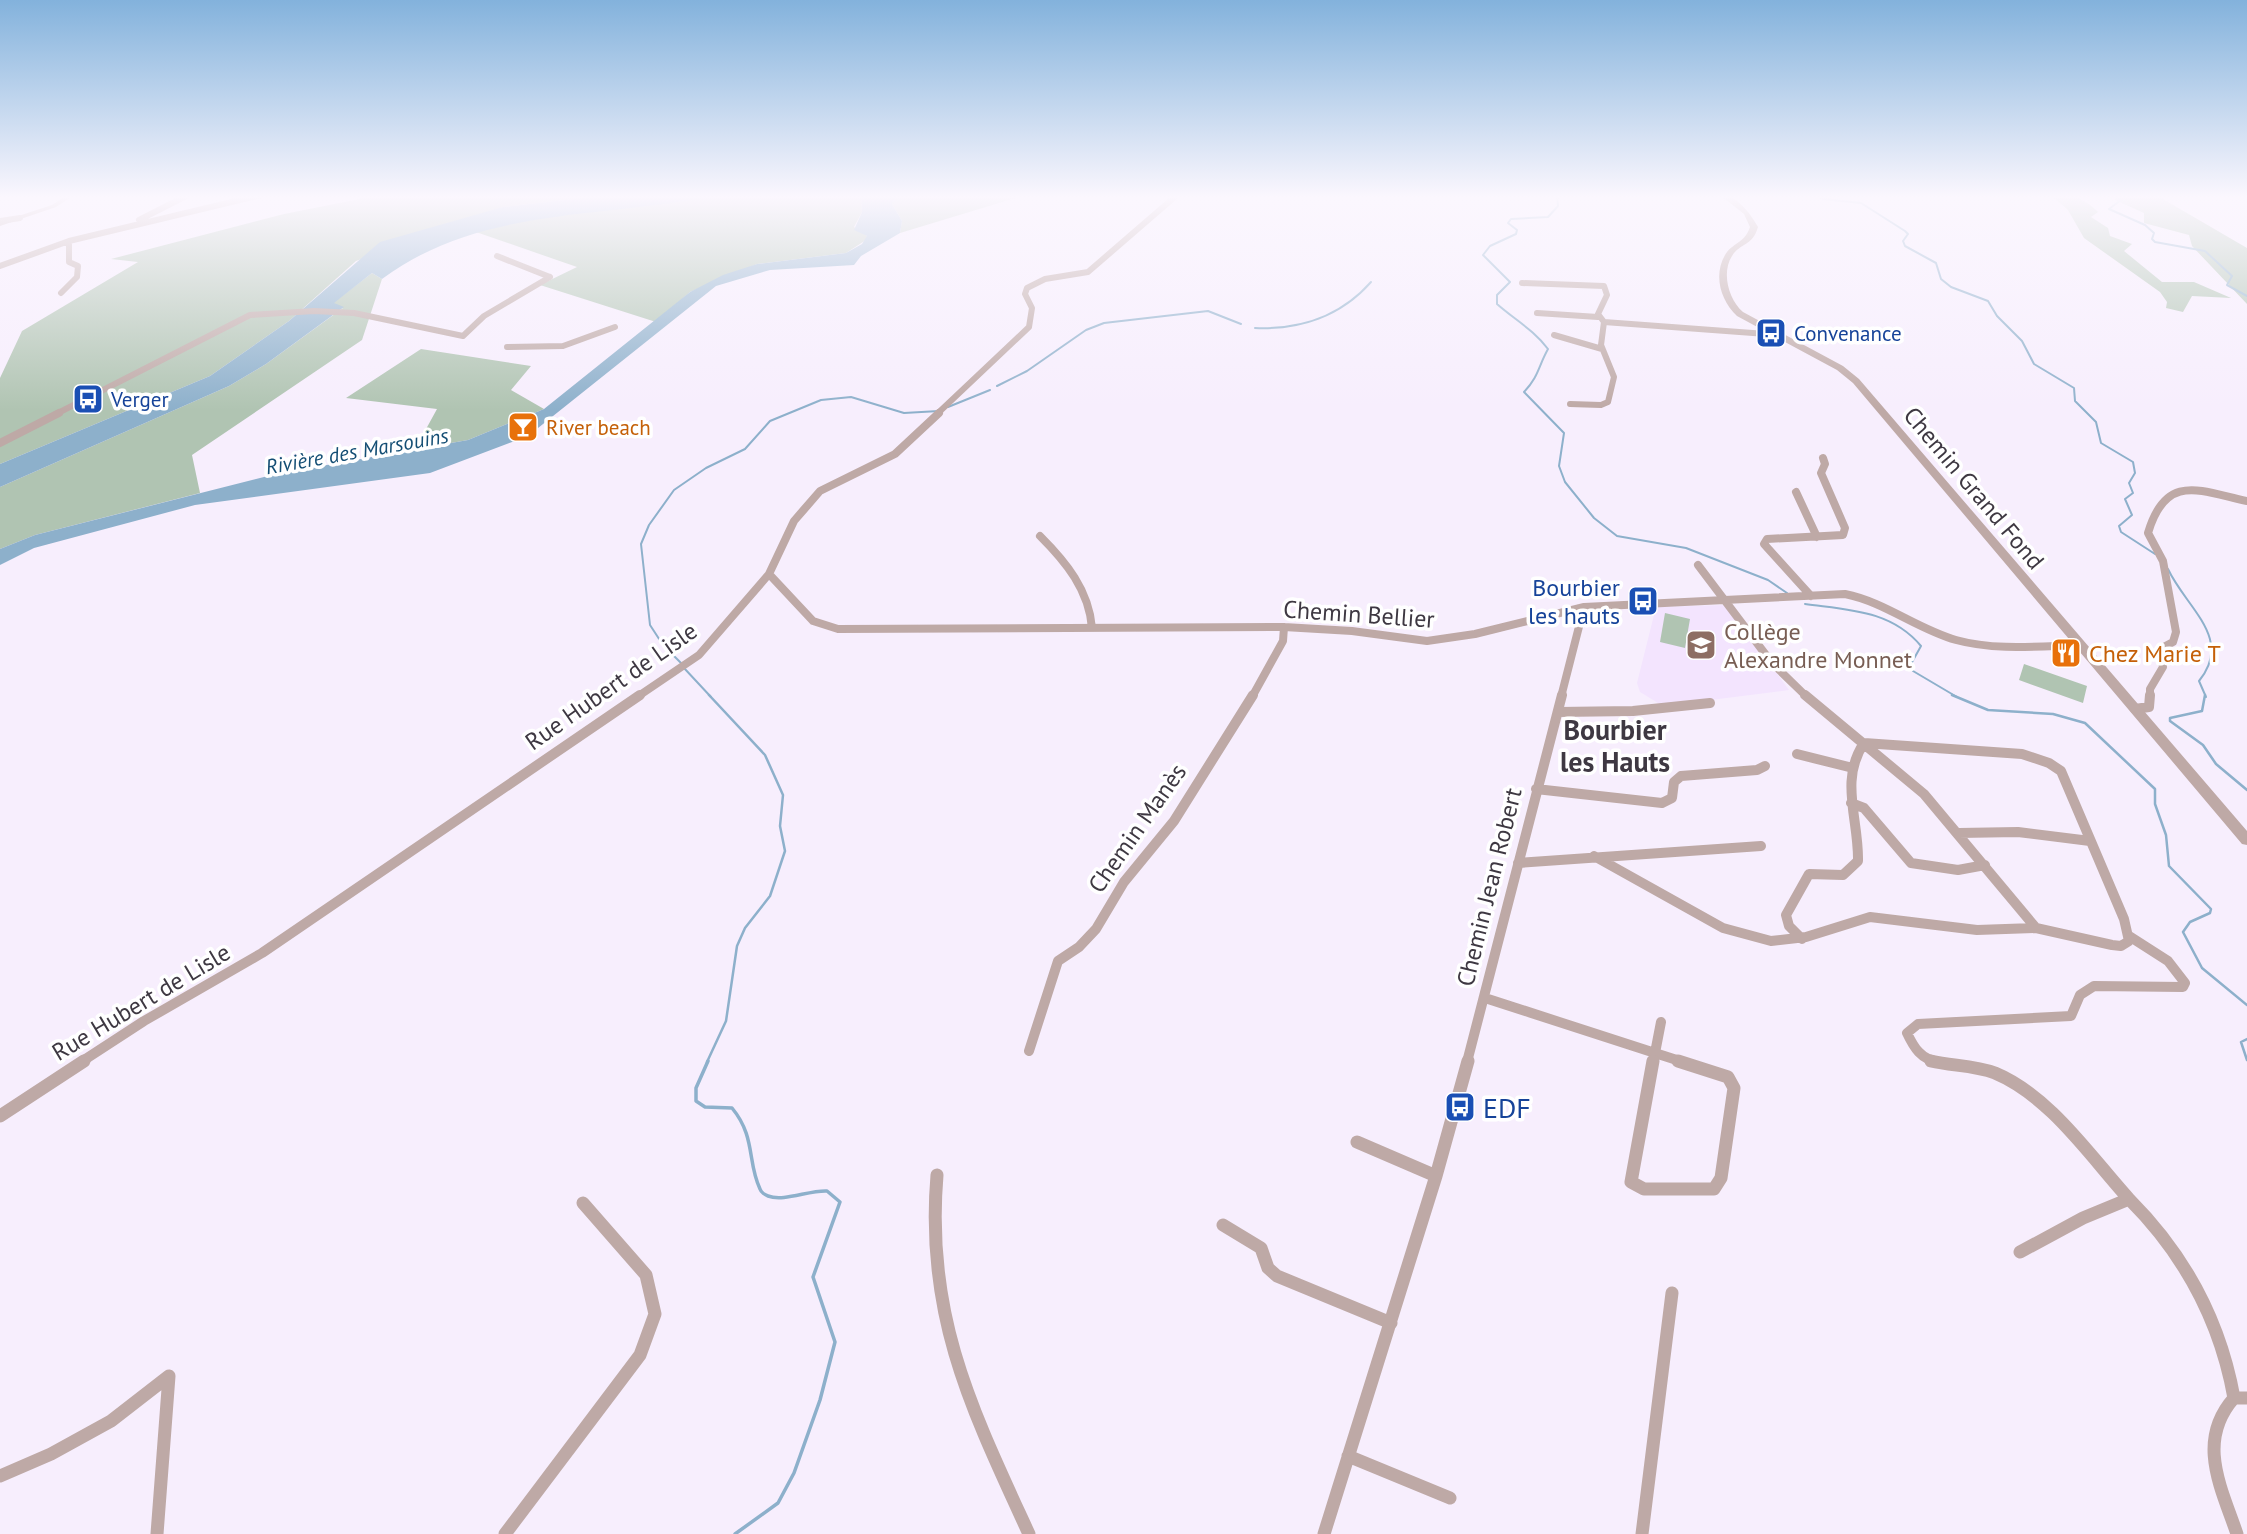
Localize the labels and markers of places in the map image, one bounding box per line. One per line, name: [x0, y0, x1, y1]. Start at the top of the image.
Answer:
bus stop icon: Convenance: [1754, 316, 1788, 350]
place label: Convenance: [1794, 320, 1902, 347]
bus stop icon: Verger: [71, 382, 105, 416]
place label: Verger: [110, 386, 169, 413]
bar icon: River beach: [506, 410, 540, 444]
place label: River beach: [546, 414, 651, 441]
place label: Bourbier les hauts: [1528, 572, 1620, 631]
bus stop icon: Bourbier les hauts: [1626, 584, 1660, 618]
place label: Collège Alexandre Monnet: [1724, 616, 1912, 675]
school or university icon: Collège Alexandre Monnet: [1684, 628, 1718, 662]
restaurant icon: Chez Marie T: [2049, 636, 2083, 670]
place label: Chez Marie T: [2089, 638, 2221, 669]
place label: EDF: [1483, 1089, 1531, 1126]
bus stop icon: EDF: [1443, 1090, 1477, 1124]

